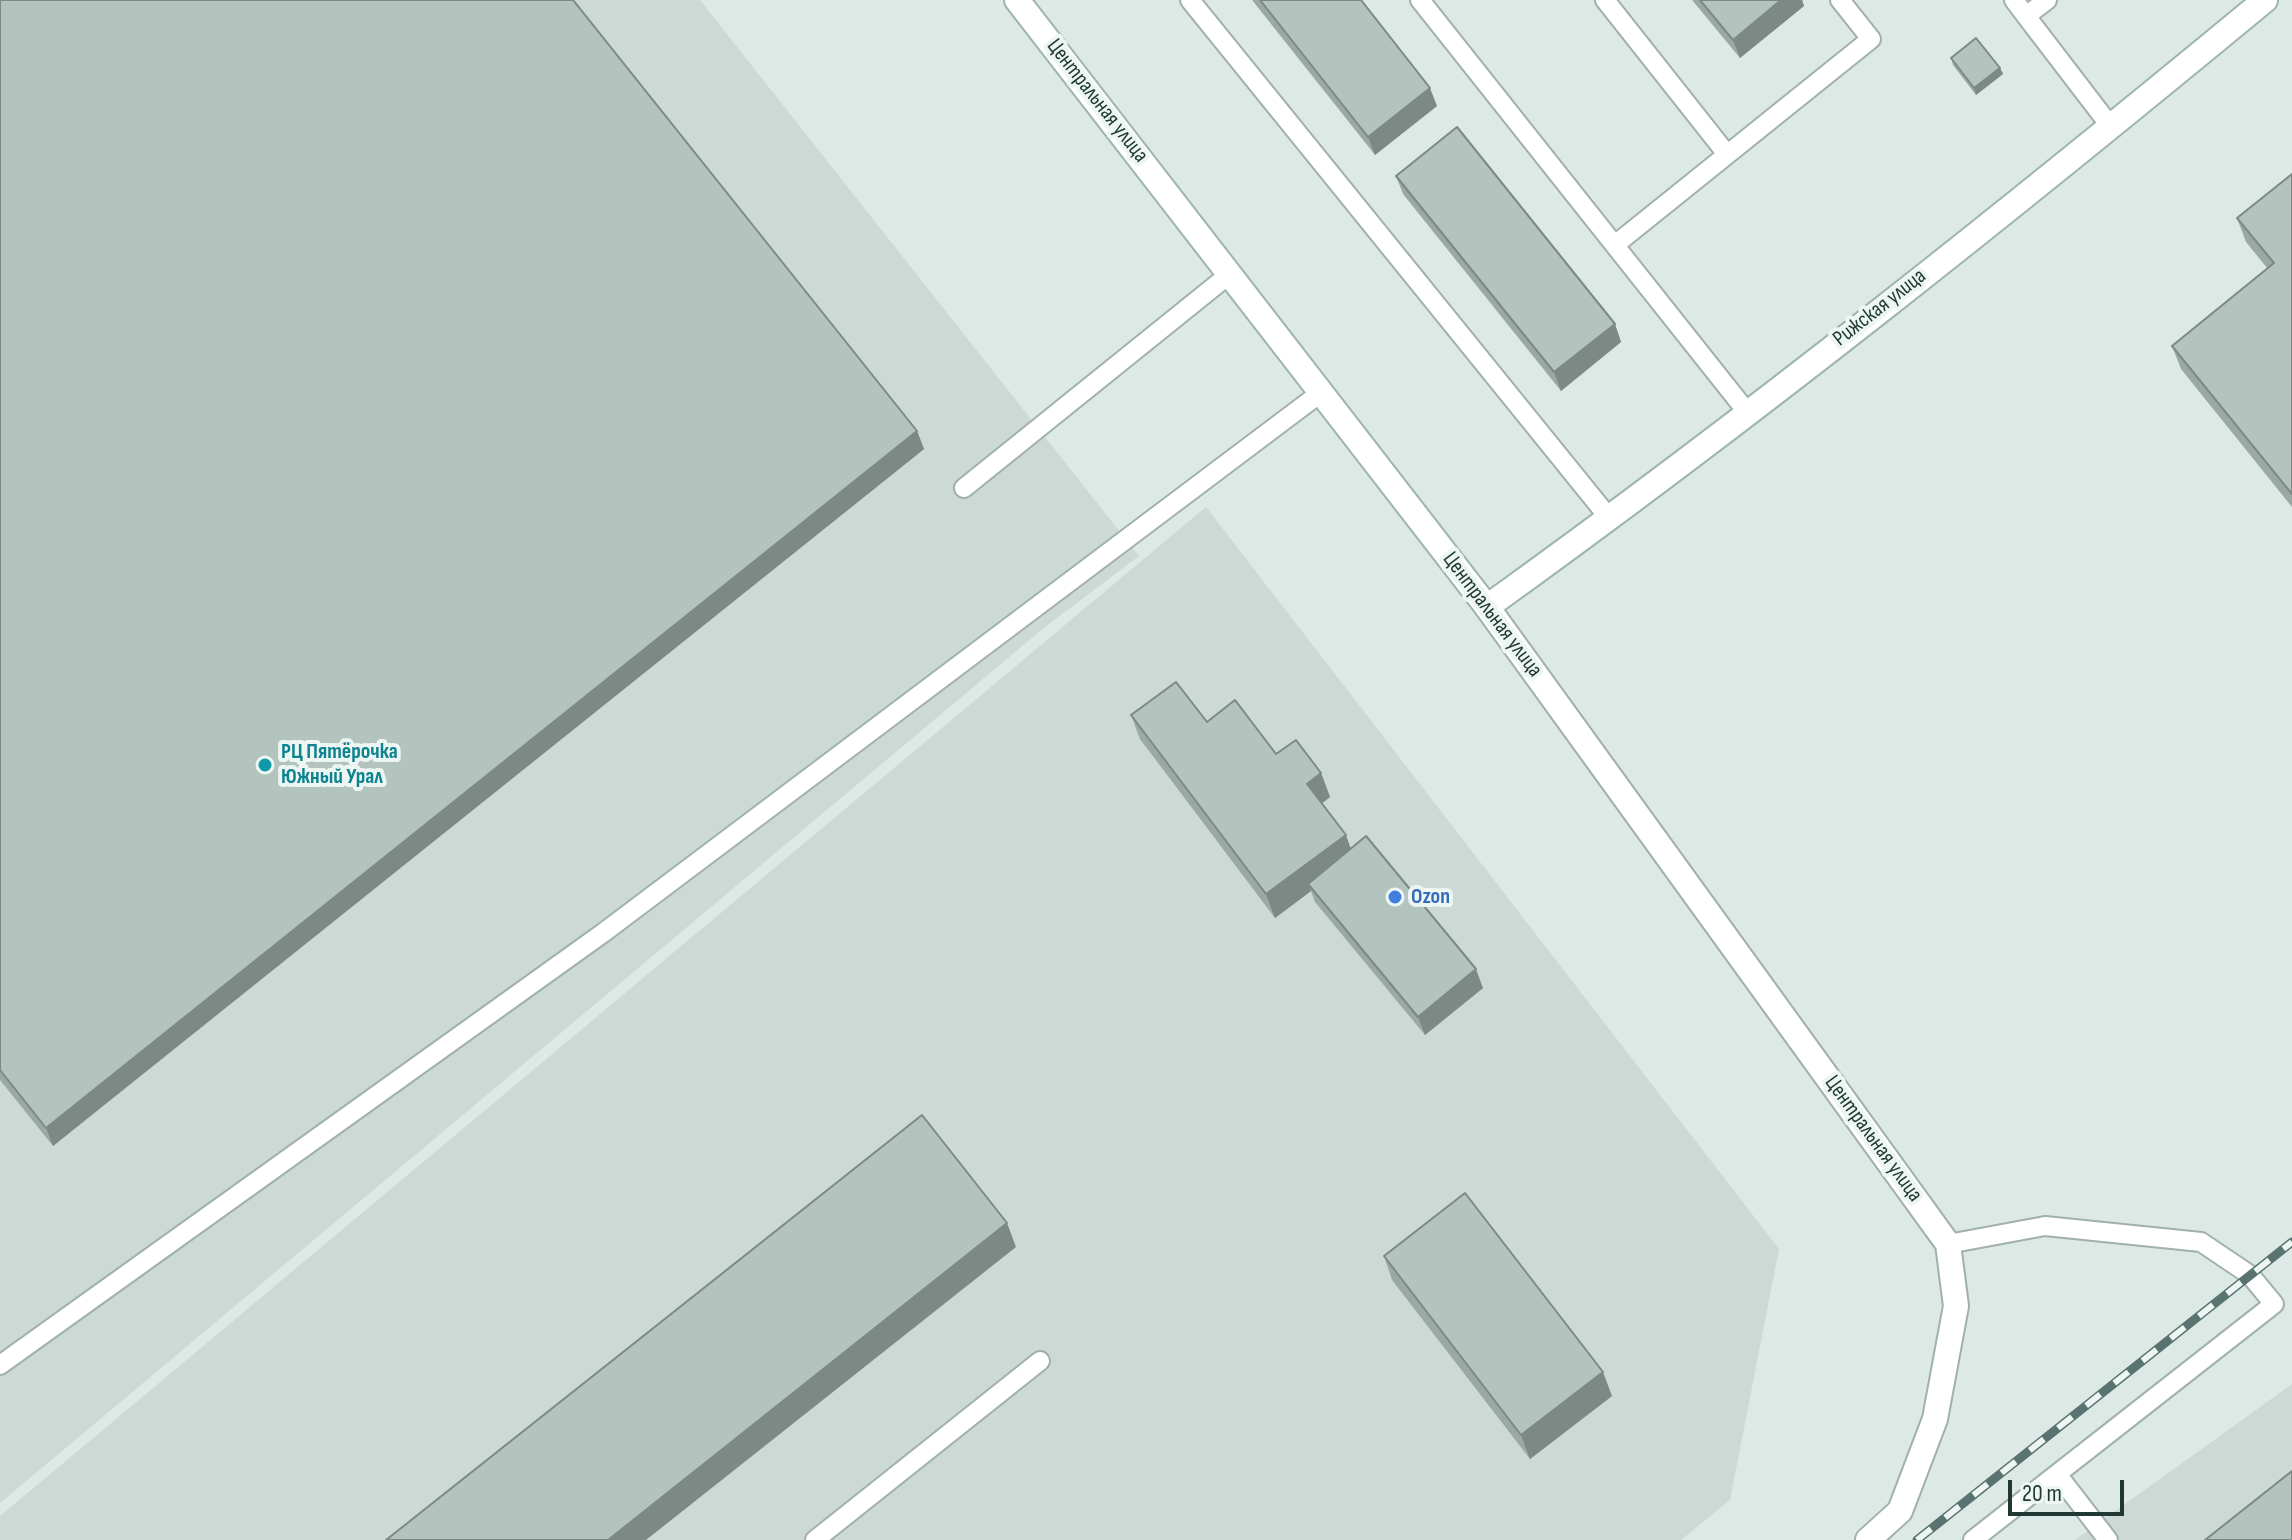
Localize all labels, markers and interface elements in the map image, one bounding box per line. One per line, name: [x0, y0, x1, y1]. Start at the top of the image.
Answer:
street label: Центральная улица: [1041, 34, 1153, 168]
street label: Рижская улица: [1828, 263, 1932, 353]
street label: Центральная улица: [1436, 547, 1548, 683]
place label: РЦ Пятёрочка Южный Урал: [281, 739, 398, 790]
marker: РЦ Пятёрочка Южный Урал: [256, 756, 274, 774]
place label: Ozon: [1411, 884, 1450, 910]
marker: Ozon: [1386, 888, 1404, 906]
street label: Центральная улица: [1818, 1071, 1928, 1207]
scale bar: [2012, 1464, 2128, 1514]
text: 20 m: [2022, 1479, 2062, 1508]

